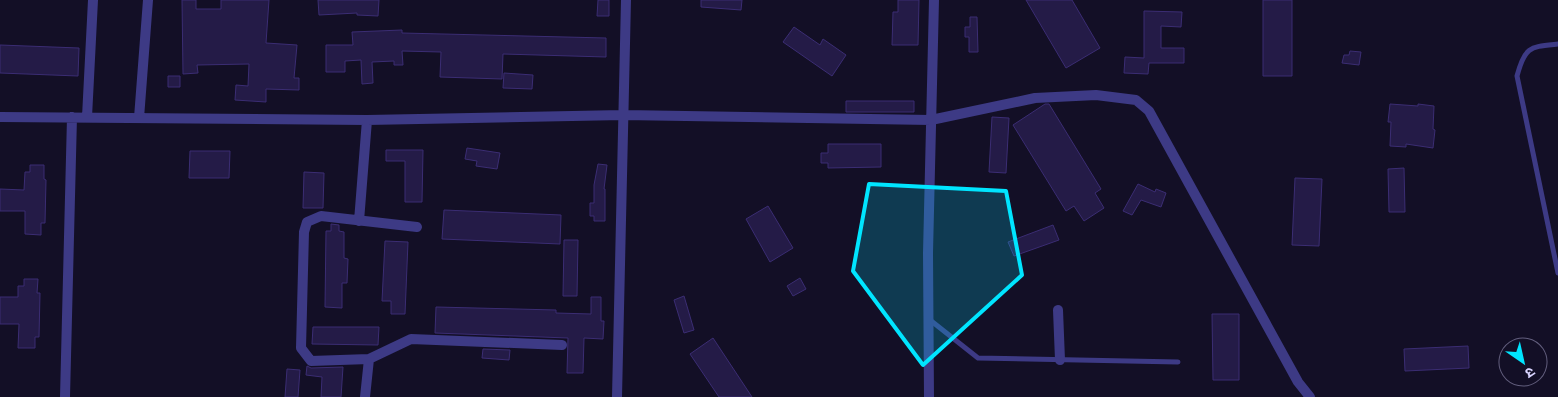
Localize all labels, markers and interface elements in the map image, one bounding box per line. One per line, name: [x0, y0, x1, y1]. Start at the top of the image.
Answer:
north arrow: [1498, 337, 1548, 387]
text: उ: [1521, 362, 1539, 384]

